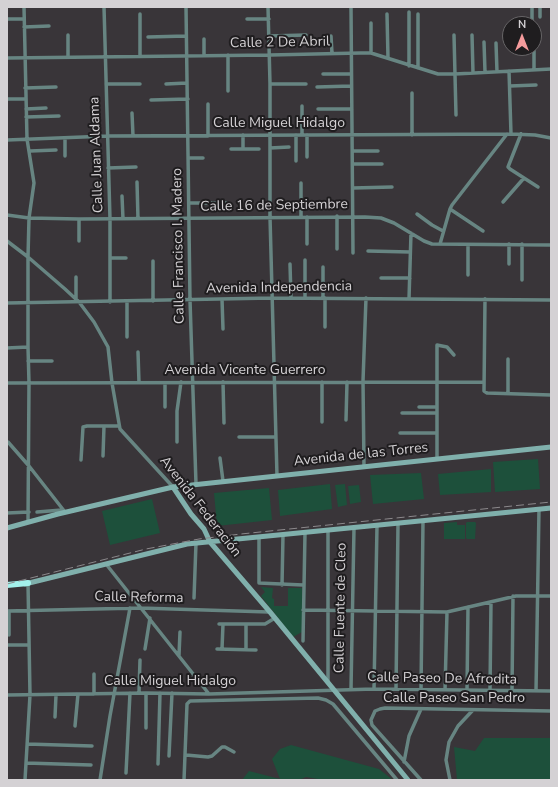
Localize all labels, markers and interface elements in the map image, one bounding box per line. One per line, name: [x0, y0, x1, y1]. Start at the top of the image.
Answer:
north arrow: [502, 16, 542, 56]
text: N: [518, 17, 526, 32]
street label: Calle 2 De Abril: [230, 34, 330, 52]
street label: Calle Juan Aldama: [87, 96, 107, 214]
street label: Calle Miguel Hidalgo: [213, 116, 345, 132]
street label: Calle Francisco I. Madero: [169, 168, 189, 324]
street label: Calle 16 de Septiembre: [200, 196, 348, 216]
street label: Avenida Independencia: [206, 278, 352, 298]
street label: Avenida Vicente Guerrero: [165, 363, 325, 379]
street label: Avenida de las Torres: [293, 440, 429, 470]
street label: Avenida Federación: [155, 453, 245, 561]
street label: Calle Fuente de Cleo: [331, 543, 351, 673]
street label: Calle Reforma: [94, 589, 184, 607]
street label: Calle Paseo De Afrodita: [367, 669, 517, 689]
street label: Calle Miguel Hidalgo: [104, 674, 236, 690]
street label: Calle Paseo San Pedro: [383, 691, 525, 707]

